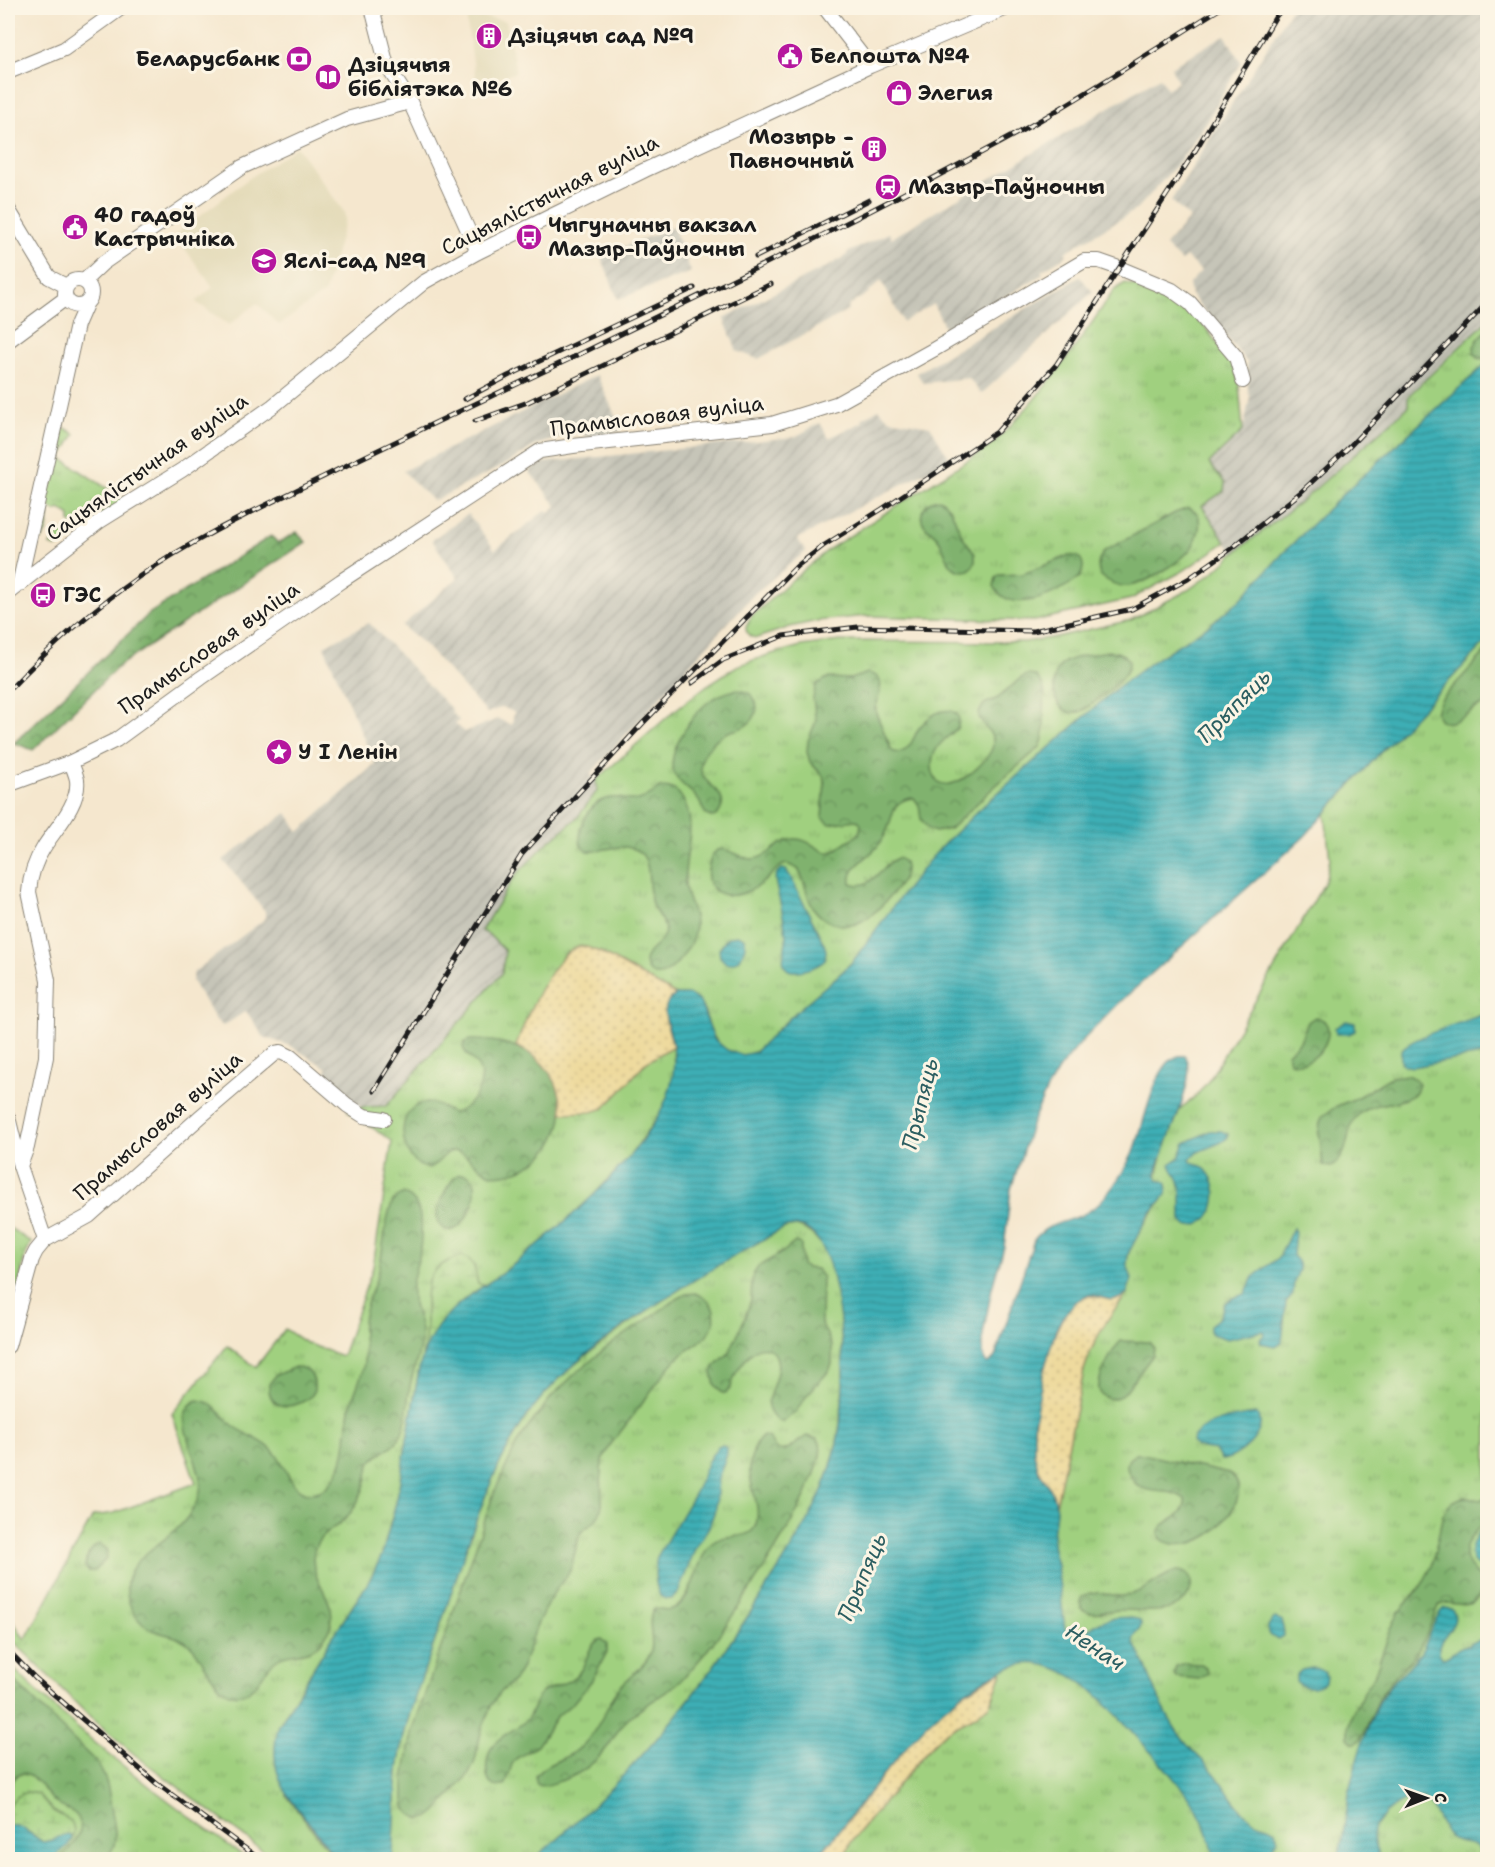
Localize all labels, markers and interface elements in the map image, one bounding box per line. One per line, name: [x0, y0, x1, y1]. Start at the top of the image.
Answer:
building icon: Дзіцячы сад №9: [474, 21, 504, 51]
place label: Дзіцячы сад №9: [508, 22, 694, 50]
public building icon: Белпошта №4: [775, 41, 805, 71]
place label: Белпошта №4: [810, 42, 970, 70]
bank icon: Беларусбанк: [284, 44, 314, 74]
place label: Беларусбанк: [136, 45, 280, 73]
place label: Дзіцячыя бібліятэка №6: [348, 51, 513, 103]
library icon: Дзіцячыя бібліятэка №6: [313, 62, 343, 92]
shop icon: Элегия: [884, 78, 914, 108]
place label: Элегия: [918, 79, 993, 107]
place label: Мозырь - Павночный: [729, 123, 854, 175]
street label: Сацыялістычная вуліца: [437, 128, 663, 262]
building icon: Мозырь - Павночный: [859, 134, 889, 164]
station icon: Мазыр-Паўночны: [873, 172, 903, 202]
place label: Мазыр-Паўночны: [908, 173, 1105, 201]
place label: 40 гадоў Кастрычніка: [94, 201, 235, 253]
place label: Чыгуначны вакзал Мазыр-Паўночны: [548, 211, 757, 263]
public building icon: 40 гадоў Кастрычніка: [60, 212, 90, 242]
bus stop icon: Чыгуначны вакзал Мазыр-Паўночны: [514, 222, 544, 252]
school or university icon: Яслі-сад №9: [249, 246, 279, 276]
place label: Яслі-сад №9: [284, 247, 426, 275]
street label: Сацыялістычная вуліца: [41, 387, 253, 547]
street label: Прамысловая вуліца: [549, 389, 765, 443]
street label: Прамысловая вуліца: [113, 575, 305, 721]
bus stop icon: ГЭС: [28, 580, 58, 610]
place label: ГЭС: [63, 581, 101, 609]
water label: Прыпяць: [1191, 663, 1277, 749]
place icon: У І Ленін: [264, 737, 294, 767]
place label: У І Ленін: [298, 738, 398, 766]
street label: Прамысловая вуліца: [68, 1045, 248, 1207]
water label: Прыпяць: [895, 1055, 945, 1153]
water label: Прыпяць: [830, 1528, 894, 1626]
water label: Ненач: [1059, 1616, 1131, 1678]
north arrow: [1396, 1768, 1456, 1828]
text: С: [1430, 1793, 1451, 1803]

